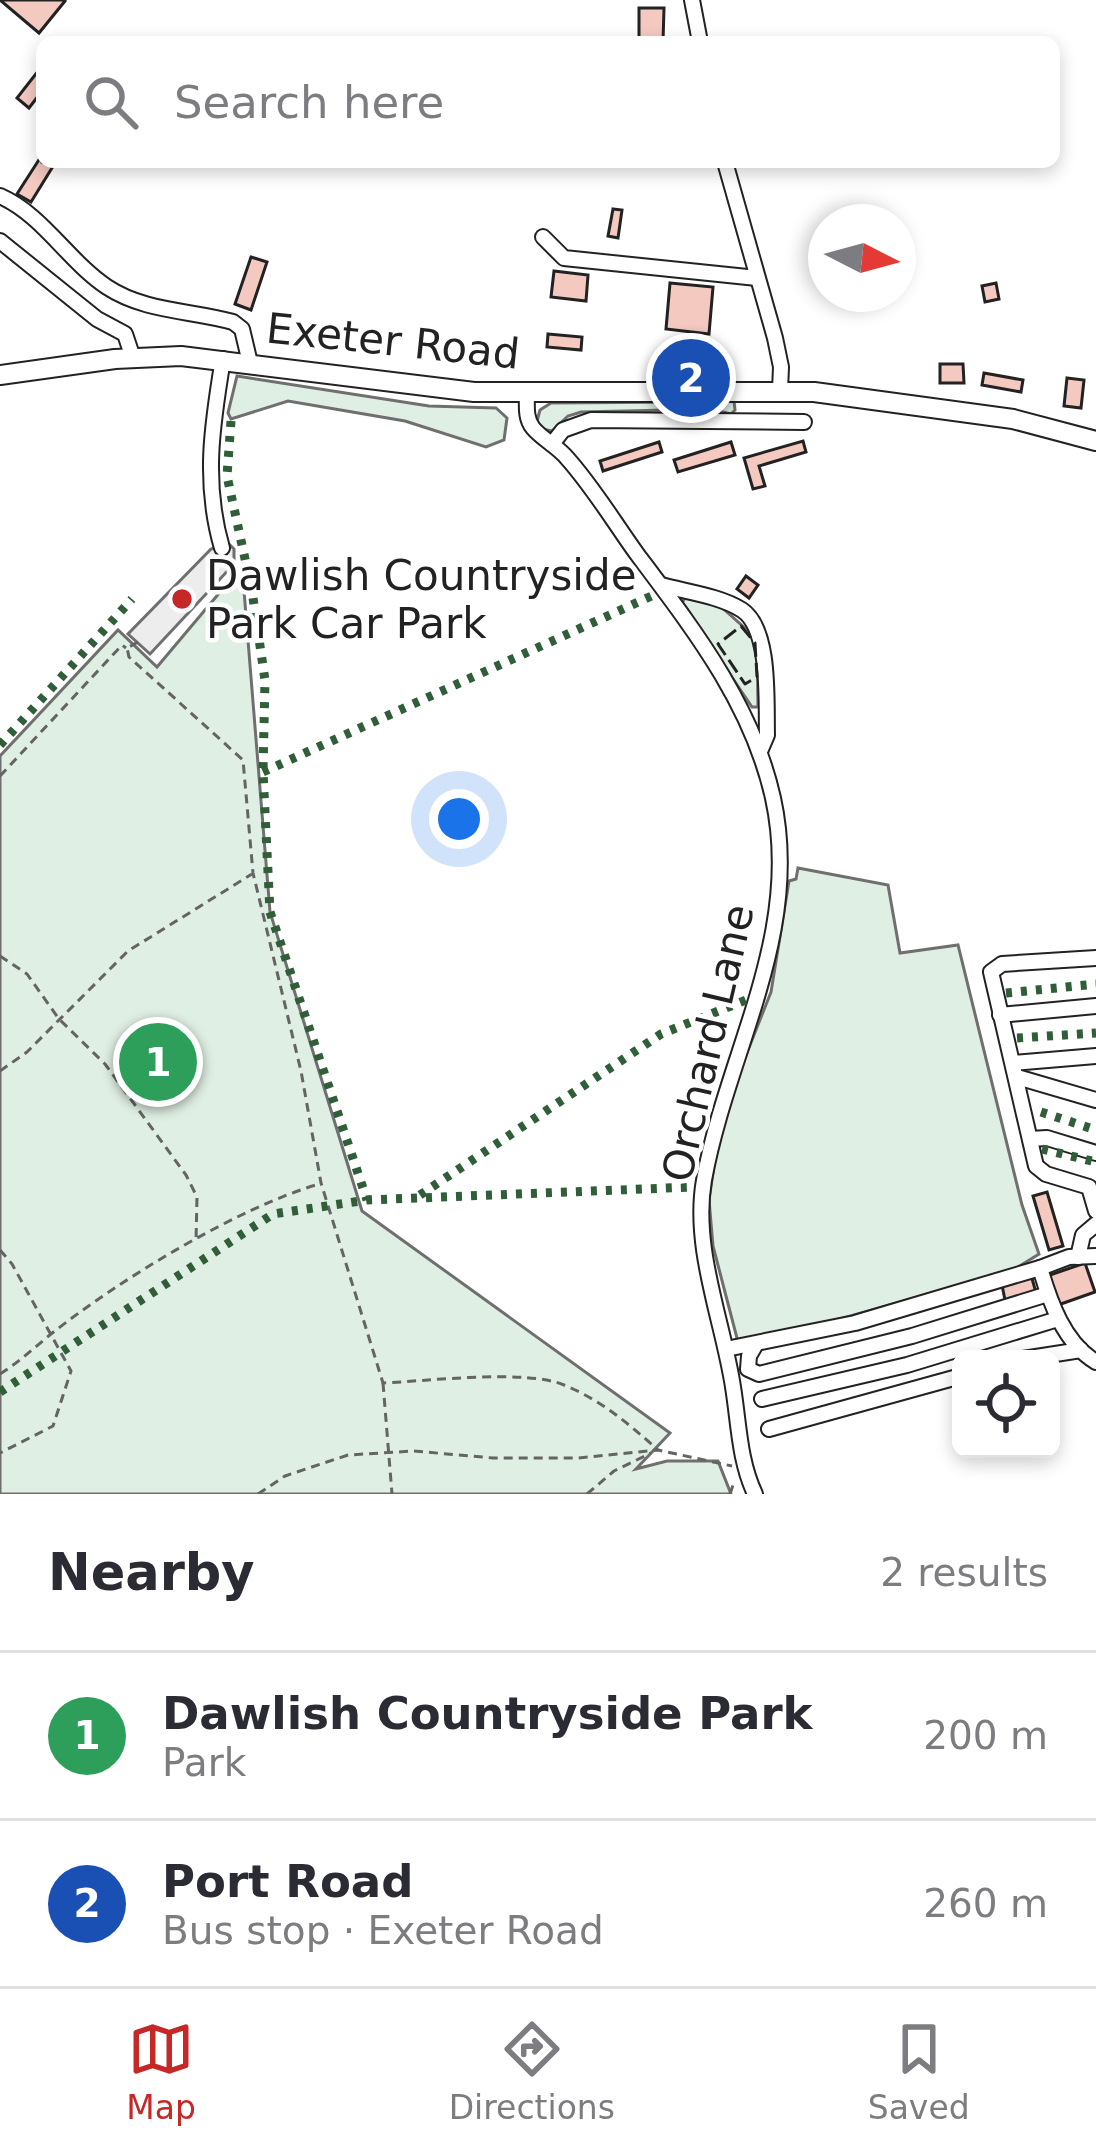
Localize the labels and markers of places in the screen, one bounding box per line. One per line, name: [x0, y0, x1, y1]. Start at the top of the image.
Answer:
pin: 2: [652, 333, 730, 423]
place label: Dawlish Countryside Park Car Park: [206, 551, 637, 648]
marker: Dawlish Countryside Park Car Park: [169, 586, 195, 612]
pin: 1: [119, 1017, 197, 1107]

